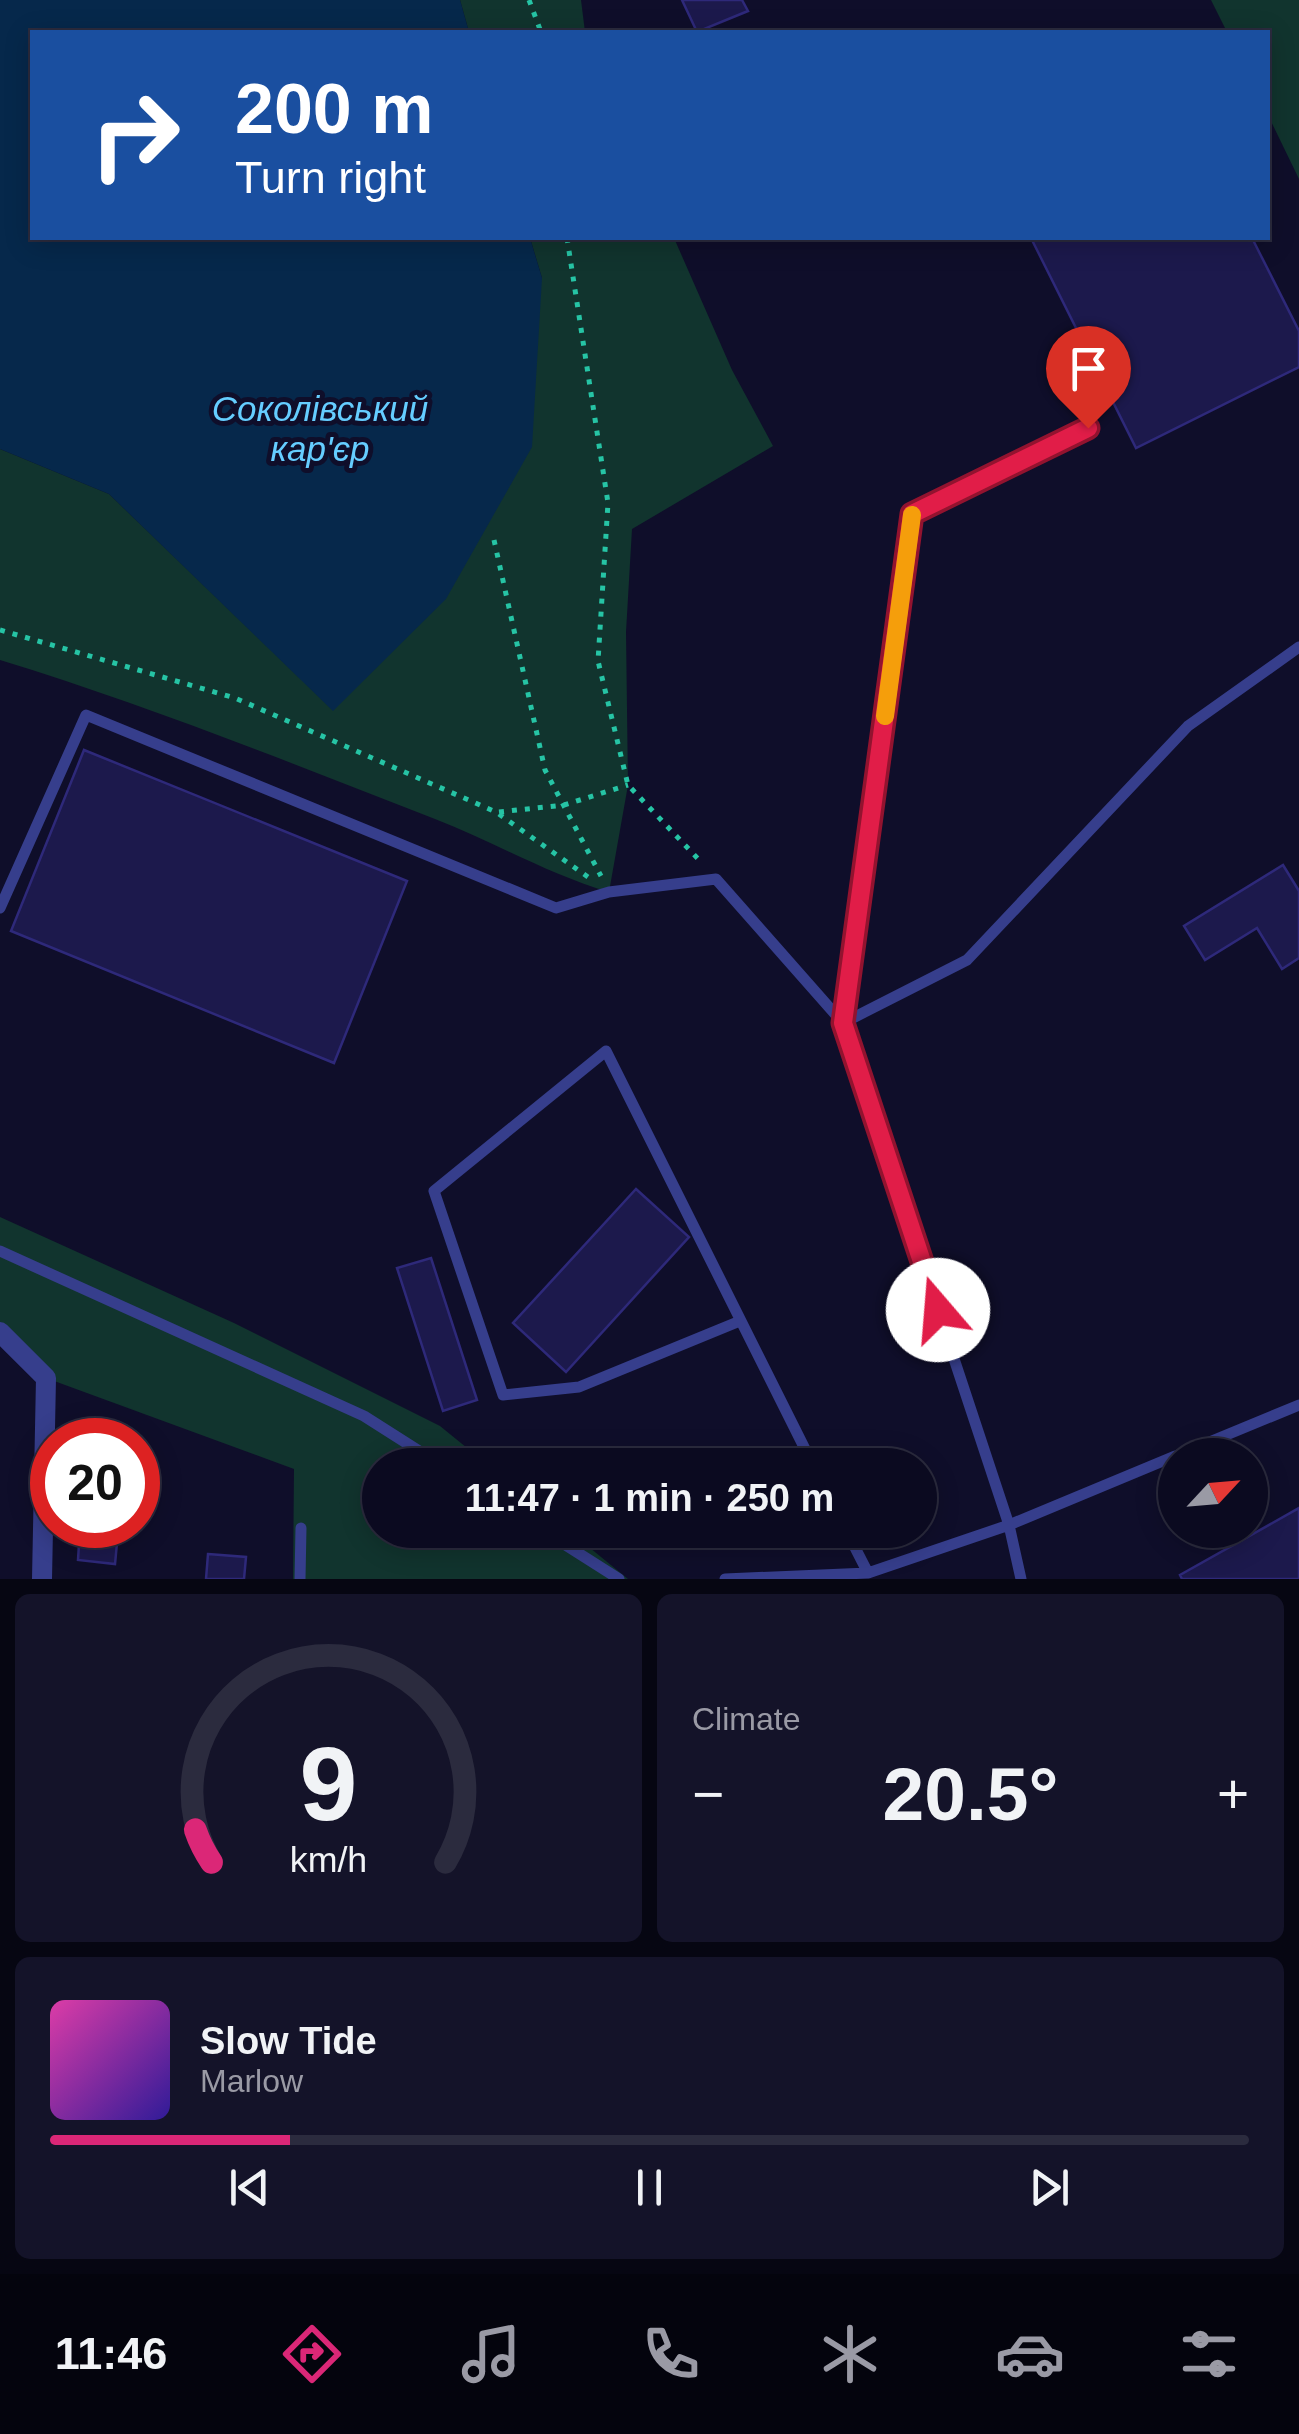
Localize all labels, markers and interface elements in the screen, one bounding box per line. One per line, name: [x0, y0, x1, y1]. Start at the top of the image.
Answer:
icon: right: [70, 70, 200, 200]
text: 200 m: [235, 70, 433, 148]
text: Turn right: [235, 152, 426, 203]
pin: [1046, 326, 1131, 429]
icon: arrive: [1061, 341, 1116, 396]
water label: Соколівський кар'єр: [212, 389, 428, 468]
position arrow: [886, 1258, 990, 1362]
speed limit sign: 20: [30, 1418, 160, 1548]
north arrow: [1158, 1438, 1268, 1548]
map controls: [1158, 1438, 1268, 1548]
text: 11:47 · 1 min · 250 m: [465, 1477, 834, 1519]
text: Climate: [692, 1701, 800, 1737]
text: 9: [300, 1726, 357, 1842]
text: 20.5°: [883, 1752, 1058, 1836]
text: −: [692, 1763, 724, 1825]
text: +: [1217, 1763, 1249, 1825]
text: km/h: [290, 1840, 367, 1880]
text: Slow Tide: [200, 2020, 377, 2062]
text: Marlow: [200, 2063, 303, 2099]
icon: previous: [222, 2160, 277, 2215]
icon: pause: [622, 2160, 677, 2215]
icon: next: [1022, 2160, 1077, 2215]
icon: directions: [277, 2319, 347, 2389]
icon: music: [456, 2319, 526, 2389]
icon: phone: [636, 2319, 706, 2389]
icon: climate: [815, 2319, 885, 2389]
icon: car: [995, 2319, 1065, 2389]
icon: filters: [1174, 2319, 1244, 2389]
text: 11:46: [55, 2328, 167, 2379]

